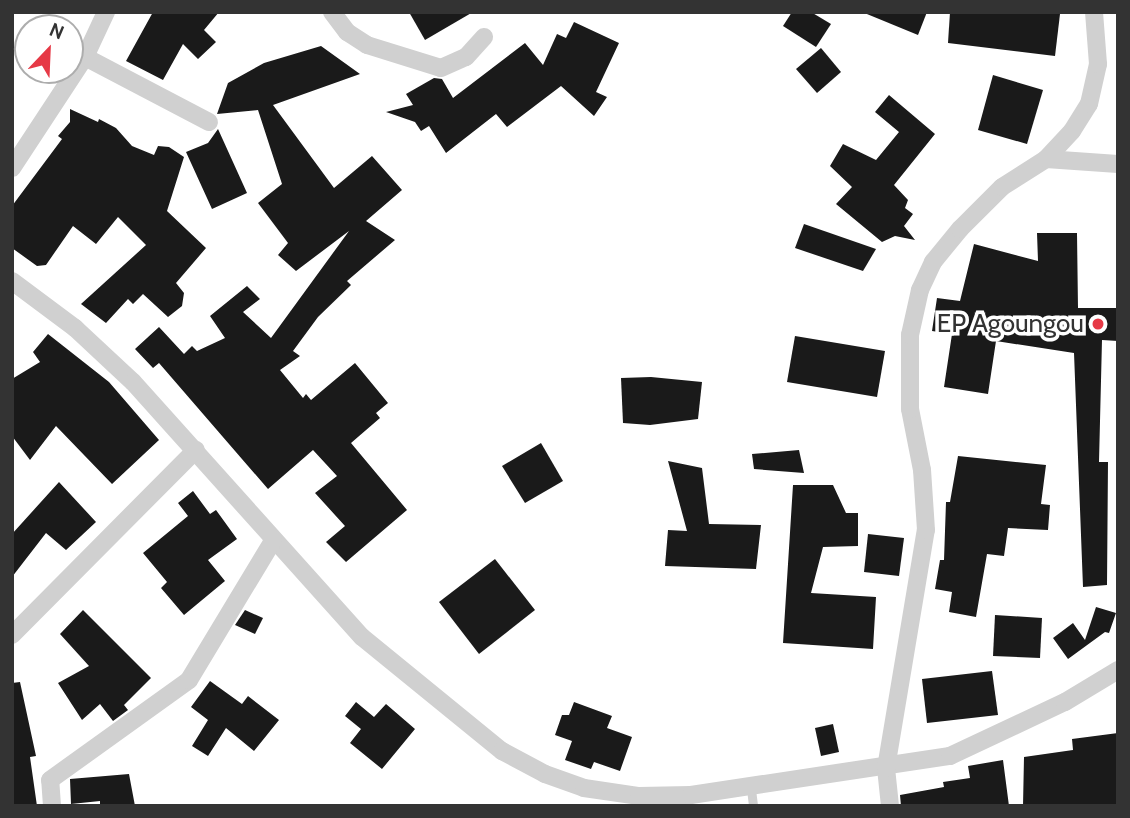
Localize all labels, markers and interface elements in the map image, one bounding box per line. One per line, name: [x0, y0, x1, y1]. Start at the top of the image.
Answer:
north arrow: [14, 14, 84, 84]
text: N: [46, 18, 67, 44]
place label: EP Agoungou: [937, 308, 1084, 340]
marker: EP Agoungou: [1090, 316, 1106, 332]

